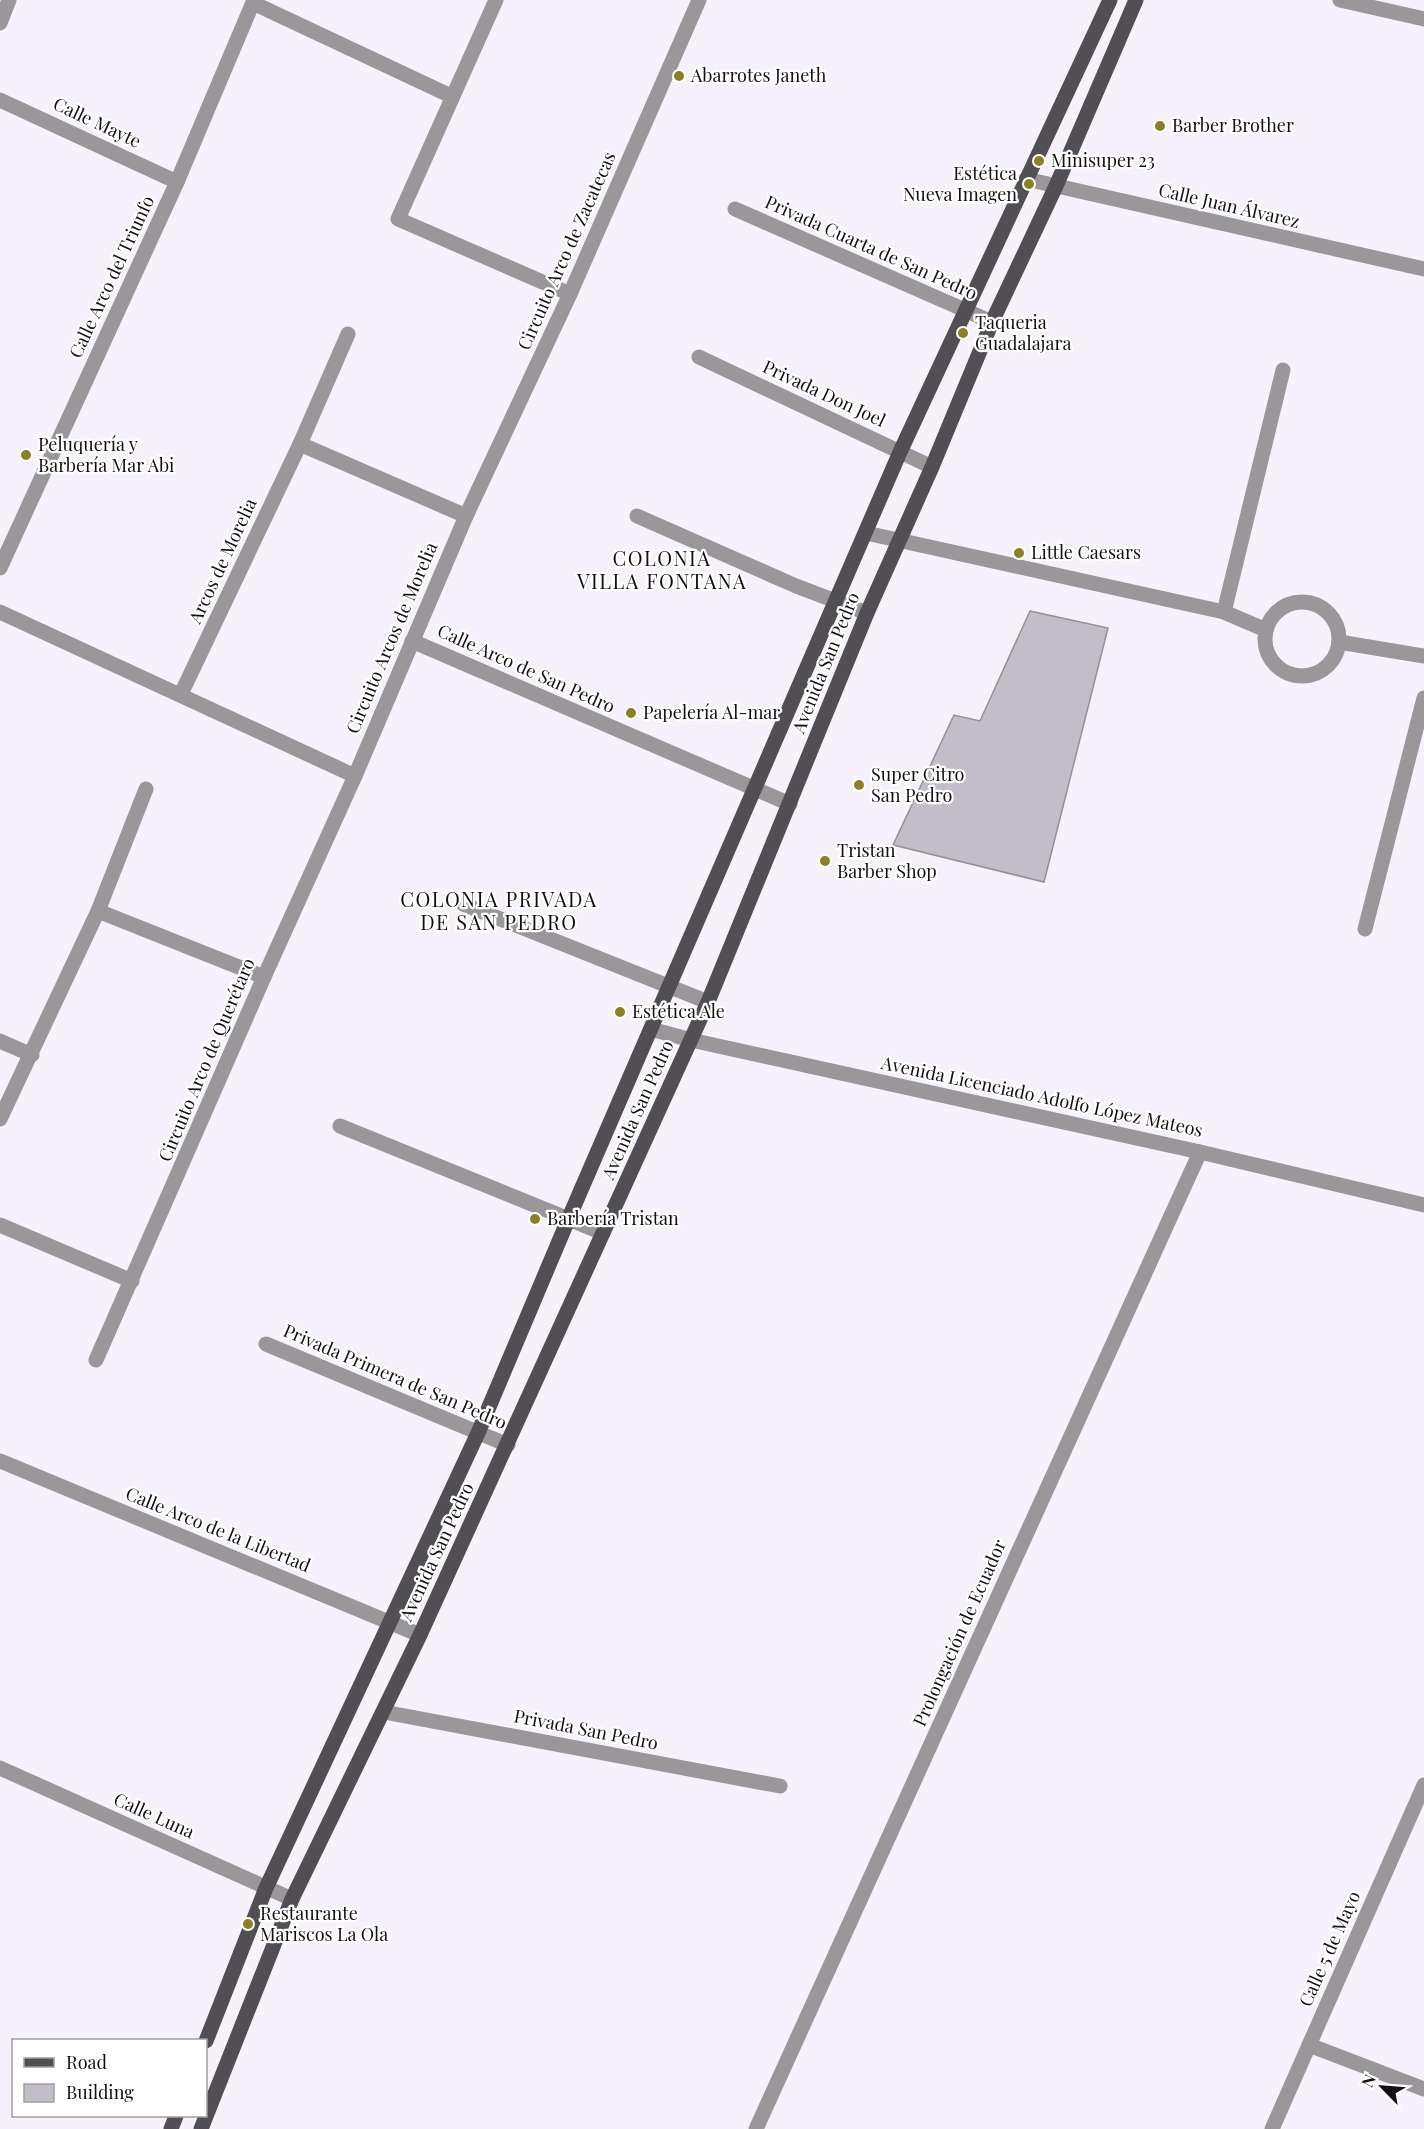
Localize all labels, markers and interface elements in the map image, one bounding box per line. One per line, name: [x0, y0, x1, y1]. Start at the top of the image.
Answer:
place label: Abarrotes Janeth: [690, 63, 827, 87]
marker: Abarrotes Janeth: [672, 69, 686, 83]
street label: Calle Mayte: [50, 91, 145, 153]
place label: Barber Brother: [1172, 113, 1294, 137]
marker: Barber Brother: [1153, 119, 1167, 133]
street label: Circuito Arco de Zacatecas: [511, 148, 621, 354]
place label: Minisuper 23: [1051, 148, 1155, 172]
marker: Minisuper 23: [1032, 154, 1046, 168]
place label: Estética Nueva Imagen: [903, 161, 1017, 206]
marker: Estética Nueva Imagen: [1022, 177, 1036, 191]
street label: Calle Juan Álvarez: [1156, 177, 1302, 233]
street label: Privada Cuarta de San Pedro: [761, 189, 981, 305]
street label: Calle Arco del Triunfo: [63, 191, 159, 362]
place label: Taqueria Guadalajara: [975, 310, 1071, 355]
marker: Taqueria Guadalajara: [956, 326, 970, 340]
street label: Privada Don Joel: [759, 354, 890, 432]
place label: Peluquería y Barbería Mar Abi: [38, 432, 174, 477]
marker: Peluquería y Barbería Mar Abi: [19, 448, 33, 462]
street label: Arcos de Morelia: [182, 494, 262, 628]
street label: Circuito Arcos de Morelia: [340, 538, 442, 737]
place label: Little Caesars: [1031, 540, 1141, 564]
district label: COLONIA VILLA FONTANA: [576, 544, 747, 594]
marker: Little Caesars: [1012, 546, 1026, 560]
street label: Avenida San Pedro: [785, 588, 864, 738]
street label: Calle Arco de San Pedro: [434, 618, 619, 718]
place label: Papelería Al-mar: [643, 700, 780, 724]
marker: Papelería Al-mar: [624, 706, 638, 720]
place label: Super Citro San Pedro: [871, 762, 965, 807]
marker: Super Citro San Pedro: [852, 778, 866, 792]
place label: Tristan Barber Shop: [837, 838, 937, 883]
marker: Tristan Barber Shop: [818, 854, 832, 868]
district label: COLONIA PRIVADA DE SAN PEDRO: [400, 885, 598, 935]
street label: Circuito Arco de Querétaro: [152, 954, 260, 1165]
place label: Estética Ale: [632, 999, 725, 1023]
marker: Estética Ale: [613, 1005, 627, 1019]
street label: Avenida San Pedro: [595, 1036, 679, 1184]
street label: Avenida Licenciado Adolfo López Mateos: [878, 1050, 1205, 1142]
place label: Barbería Tristan: [547, 1206, 679, 1230]
marker: Barbería Tristan: [528, 1212, 542, 1226]
street label: Privada Primera de San Pedro: [280, 1318, 511, 1434]
street label: Avenida San Pedro: [393, 1478, 479, 1626]
street label: Calle Arco de la Libertad: [122, 1481, 315, 1577]
street label: Prolongación de Ecuador: [907, 1535, 1011, 1730]
street label: Privada San Pedro: [512, 1703, 661, 1755]
street label: Calle Luna: [110, 1787, 199, 1844]
street label: Calle 5 de Mayo: [1293, 1887, 1365, 2010]
place label: Restaurante Mariscos La Ola: [260, 1901, 388, 1946]
marker: Restaurante Mariscos La Ola: [241, 1917, 255, 1931]
legend: [12, 2039, 207, 2117]
text: Road: [66, 2050, 107, 2074]
north arrow: [1352, 2057, 1412, 2117]
text: N: [1356, 2070, 1380, 2090]
text: Building: [66, 2080, 134, 2104]

